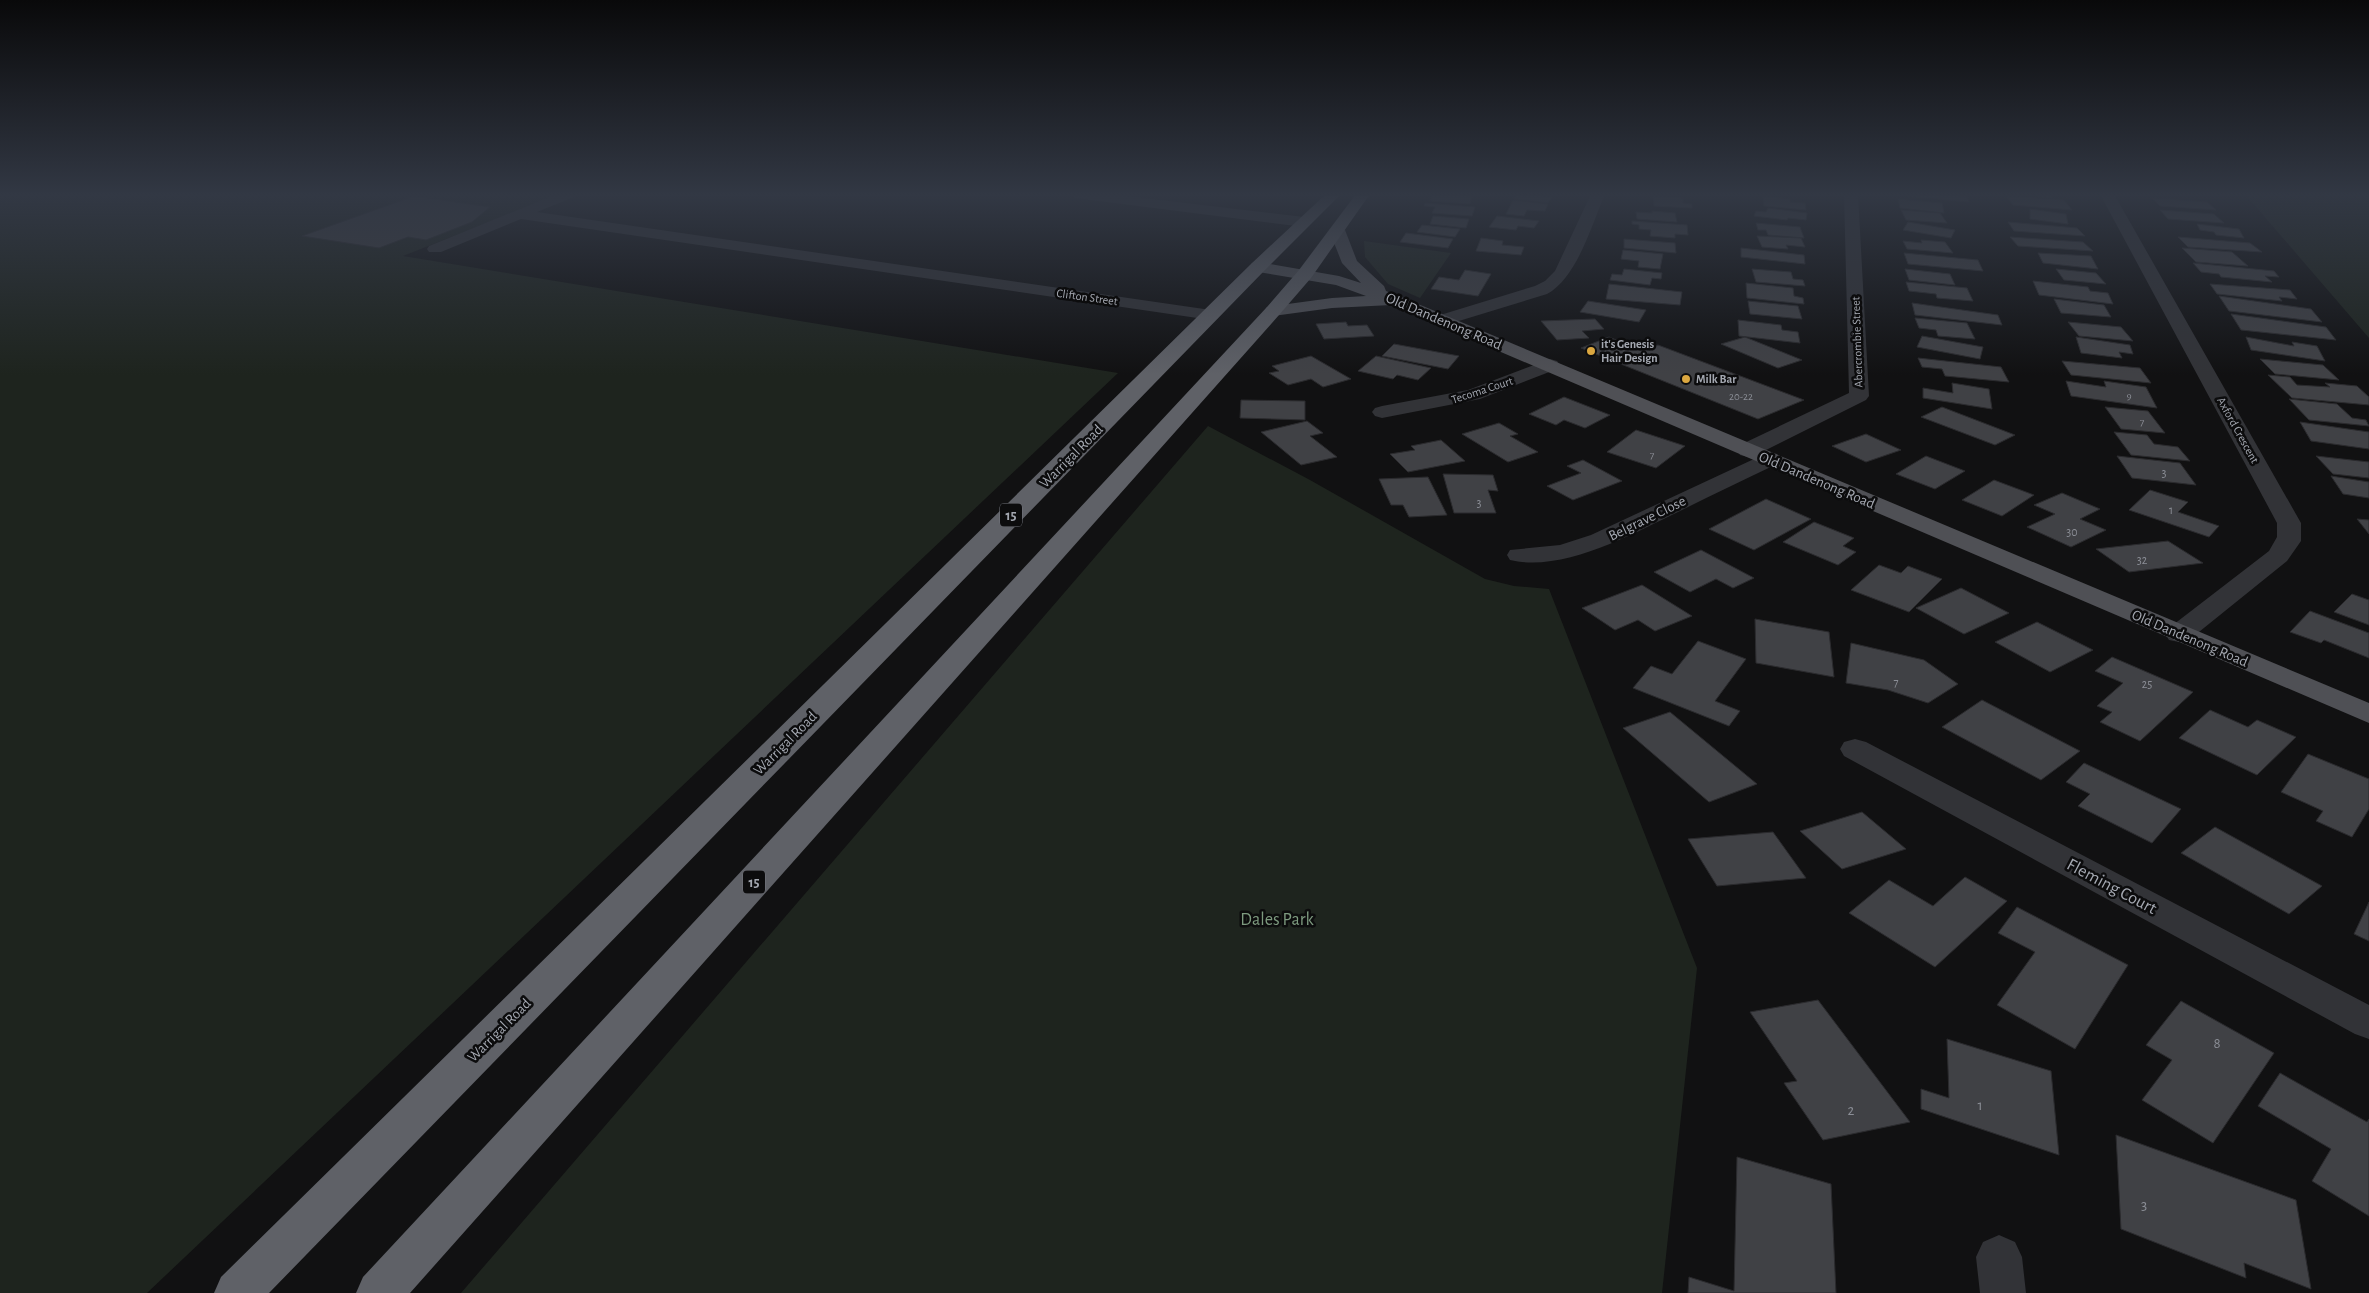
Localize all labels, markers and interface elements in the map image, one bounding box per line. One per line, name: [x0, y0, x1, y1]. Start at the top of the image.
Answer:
street label: Clifton Street: [1056, 287, 1119, 307]
street label: Old Dandenong Road: [1383, 290, 1504, 353]
street label: Abercrombie Street: [1849, 296, 1865, 388]
place label: it's Genesis Hair Design: [1601, 338, 1658, 364]
marker: it's Genesis Hair Design: [1585, 345, 1597, 357]
marker: Milk Bar: [1680, 373, 1692, 385]
place label: Milk Bar: [1696, 373, 1737, 385]
street label: Tecoma Court: [1450, 374, 1514, 406]
house number: 9: [2126, 390, 2132, 401]
house number: 20-22: [1729, 391, 1753, 402]
street label: Axford Crescent: [2215, 395, 2261, 465]
house number: 7: [2140, 417, 2145, 428]
street label: Warrigal Road: [1037, 422, 1106, 491]
street label: Old Dandenong Road: [1756, 449, 1877, 512]
house number: 7: [1650, 450, 1655, 461]
house number: 3: [2162, 467, 2167, 479]
street label: Belgrave Close: [1606, 493, 1688, 544]
house number: 3: [1477, 497, 1482, 509]
road number: 15: [1000, 504, 1022, 526]
house number: 1: [2169, 504, 2173, 516]
house number: 30: [2066, 526, 2078, 538]
house number: 32: [2137, 554, 2148, 566]
street label: Old Dandenong Road: [2129, 607, 2250, 670]
house number: 7: [1893, 676, 1899, 688]
house number: 25: [2142, 678, 2152, 690]
street label: Warrigal Road: [751, 709, 820, 778]
street label: Fleming Court: [2064, 856, 2160, 918]
road number: 15: [743, 870, 765, 894]
park label: Dales Park: [1240, 911, 1314, 929]
street label: Warrigal Road: [465, 996, 534, 1065]
house number: 8: [2213, 1036, 2221, 1051]
house number: 1: [1977, 1098, 1983, 1113]
house number: 2: [1848, 1103, 1855, 1118]
house number: 3: [2141, 1198, 2147, 1213]

